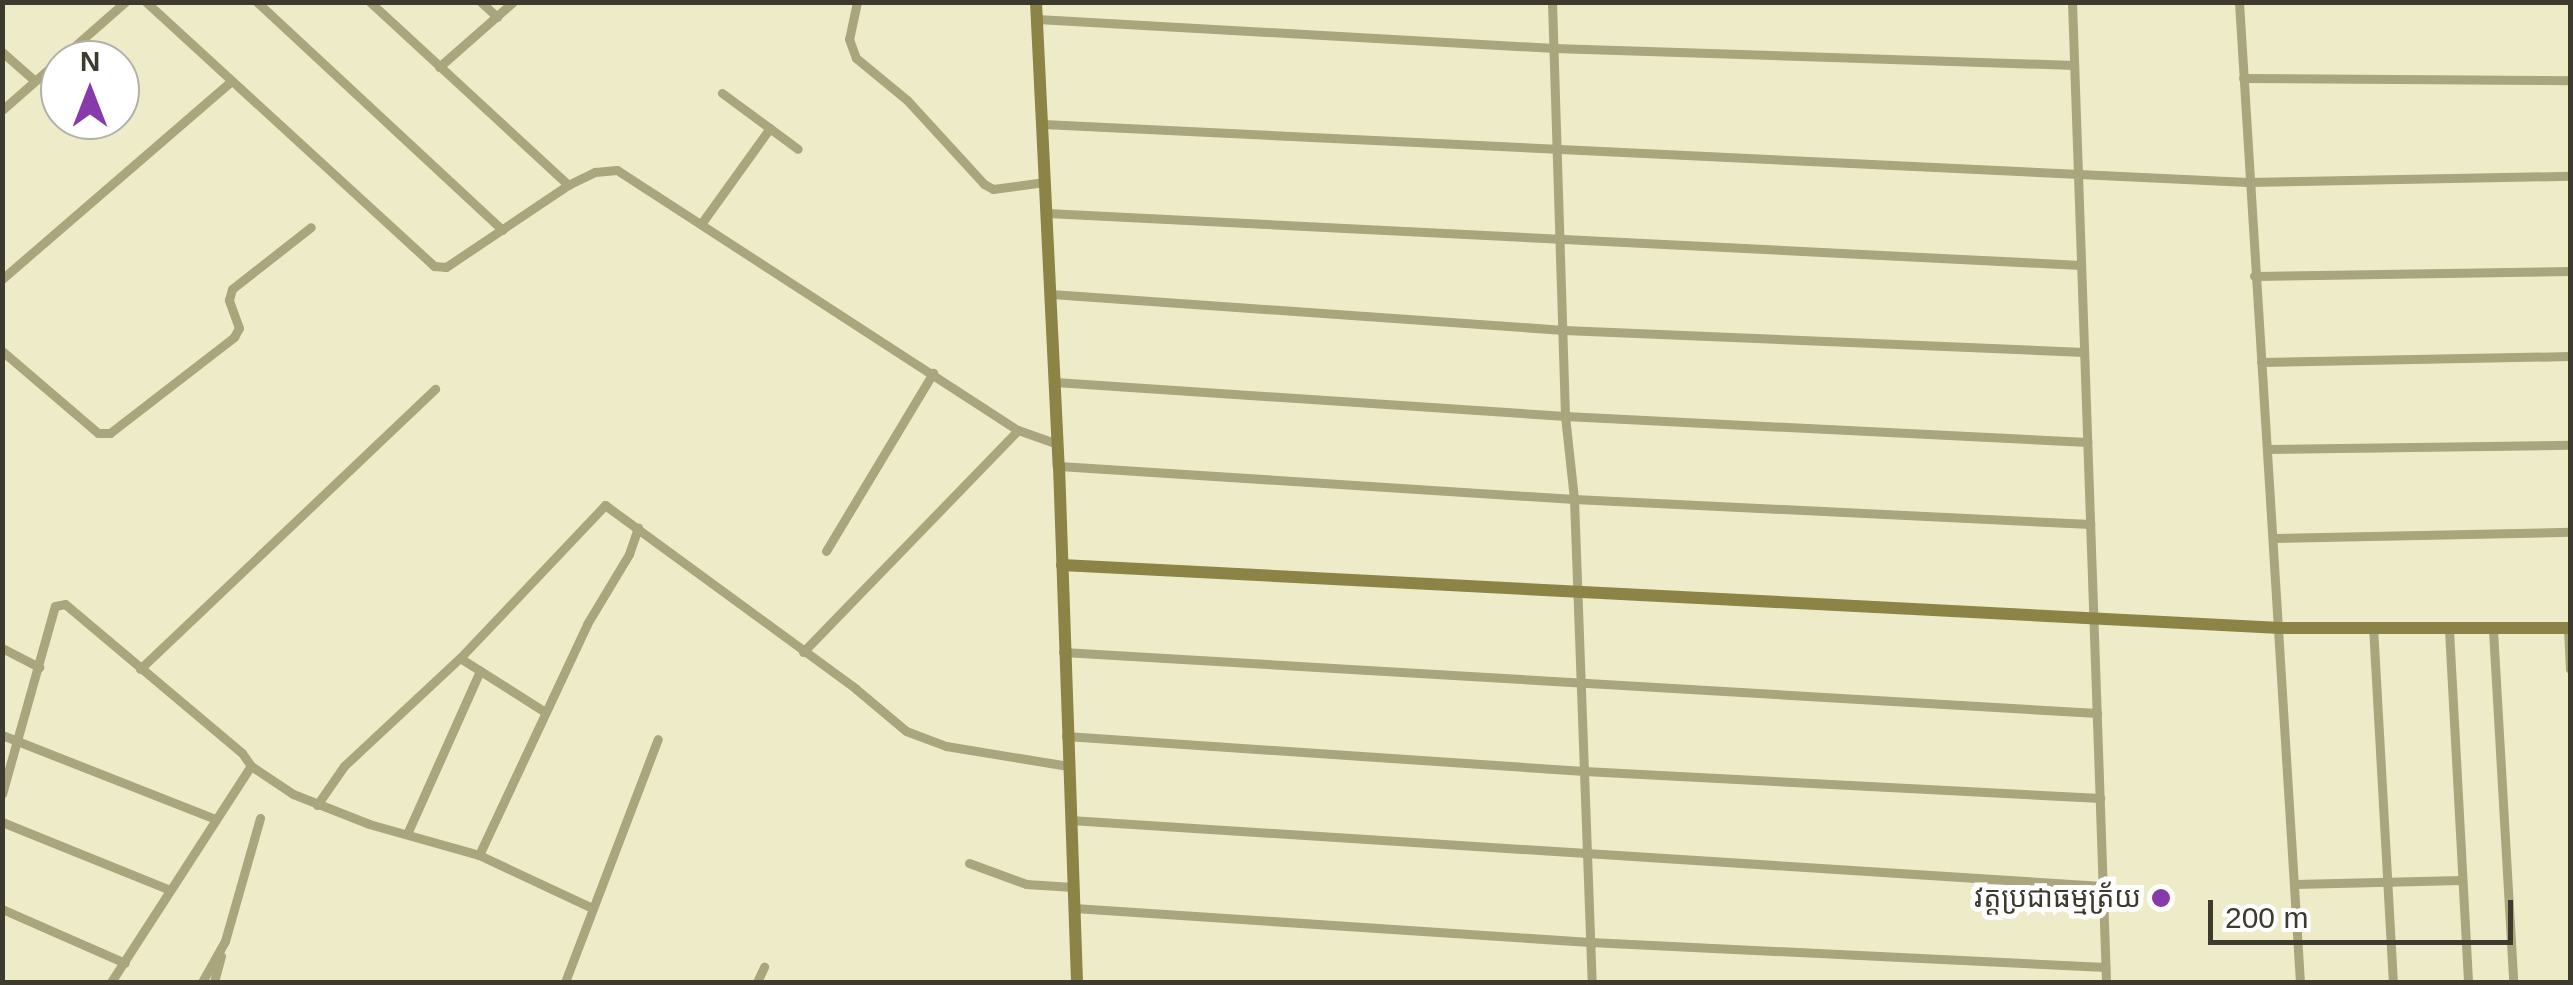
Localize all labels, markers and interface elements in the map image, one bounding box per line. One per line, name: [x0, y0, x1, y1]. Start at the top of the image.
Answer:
north arrow: [40, 40, 140, 140]
text: N: [80, 46, 100, 77]
scale bar: [2213, 880, 2518, 942]
place label: វត្តប្រជាធម្មត្រ័យ: [1974, 881, 2141, 915]
marker: វត្តប្រជាធម្មត្រ័យ: [2150, 887, 2172, 909]
text: 200 m: [2225, 901, 2308, 934]

